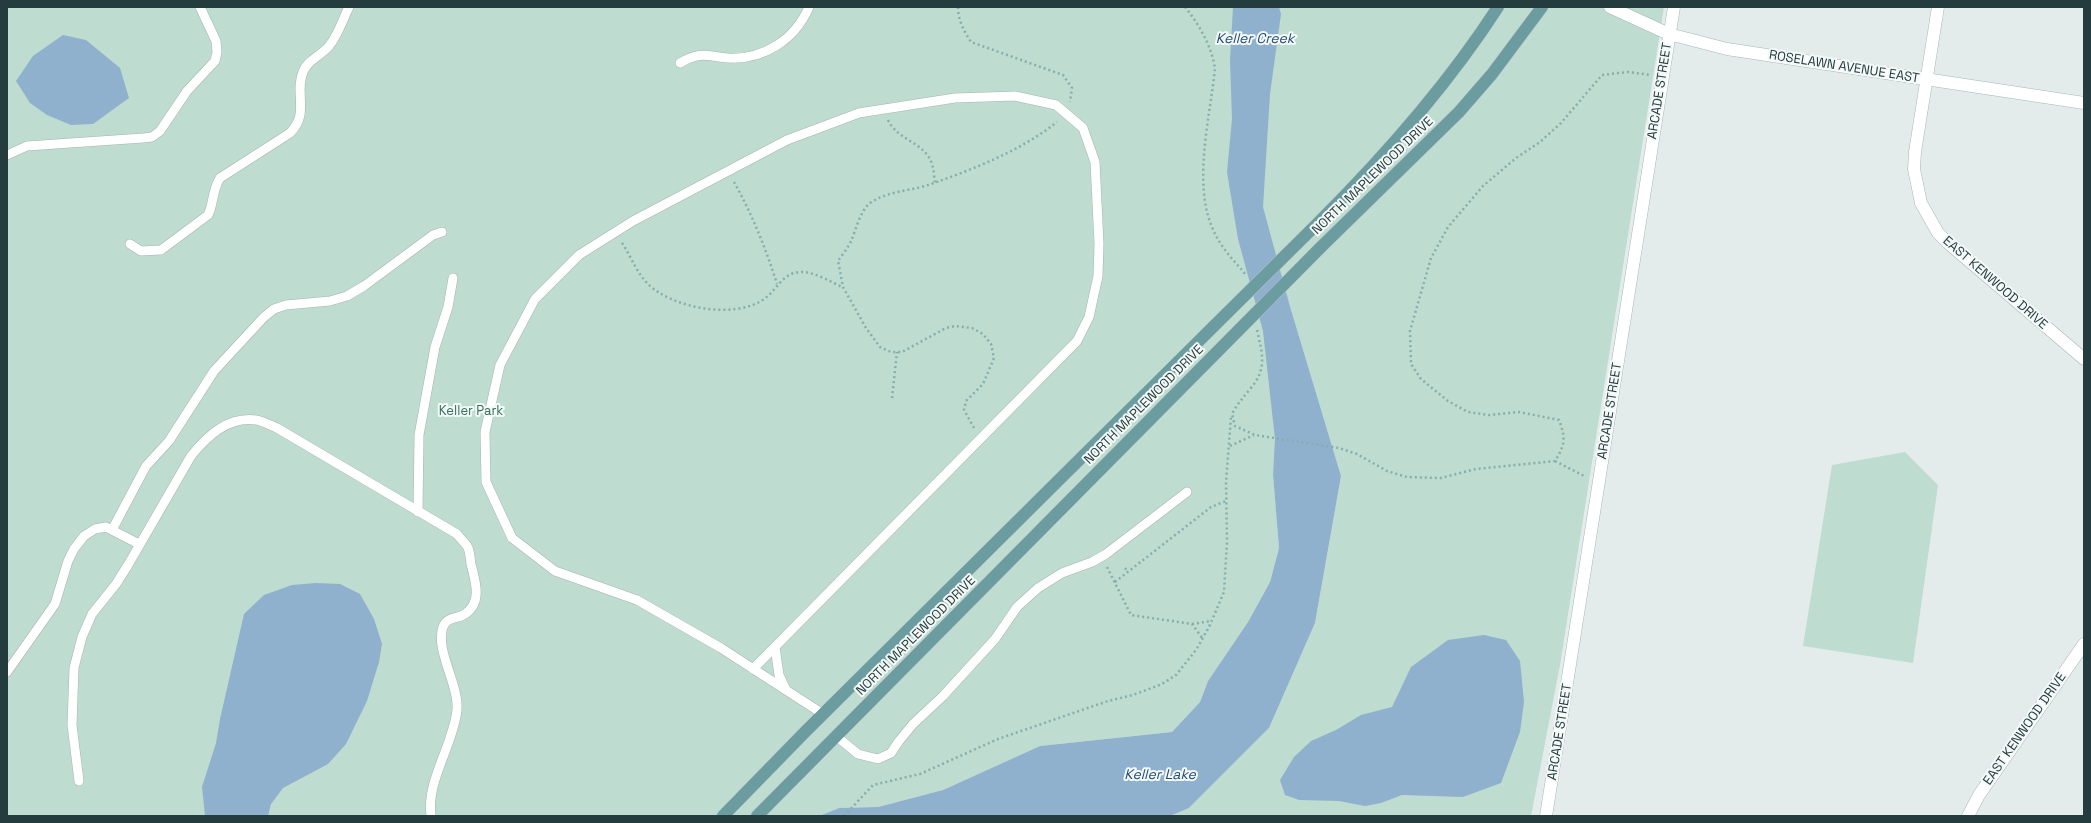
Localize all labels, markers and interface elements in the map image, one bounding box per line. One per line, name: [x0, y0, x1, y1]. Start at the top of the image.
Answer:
water label: Keller Creek: [1216, 31, 1294, 47]
street label: ARCADE STREET: [1645, 41, 1675, 141]
street label: ROSELAWN AVENUE EAST: [1768, 47, 1920, 87]
street label: NORTH MAPLEWOOD DRIVE: [1309, 114, 1437, 238]
street label: EAST KENWOOD DRIVE: [1939, 233, 2051, 333]
street label: NORTH MAPLEWOOD DRIVE: [1081, 342, 1207, 468]
street label: ARCADE STREET: [1595, 361, 1625, 461]
park label: Keller Park: [439, 403, 503, 419]
street label: NORTH MAPLEWOOD DRIVE: [853, 573, 979, 699]
street label: EAST KENWOOD DRIVE: [1980, 670, 2070, 788]
street label: ARCADE STREET: [1545, 682, 1575, 782]
water label: Keller Lake: [1124, 767, 1196, 783]

